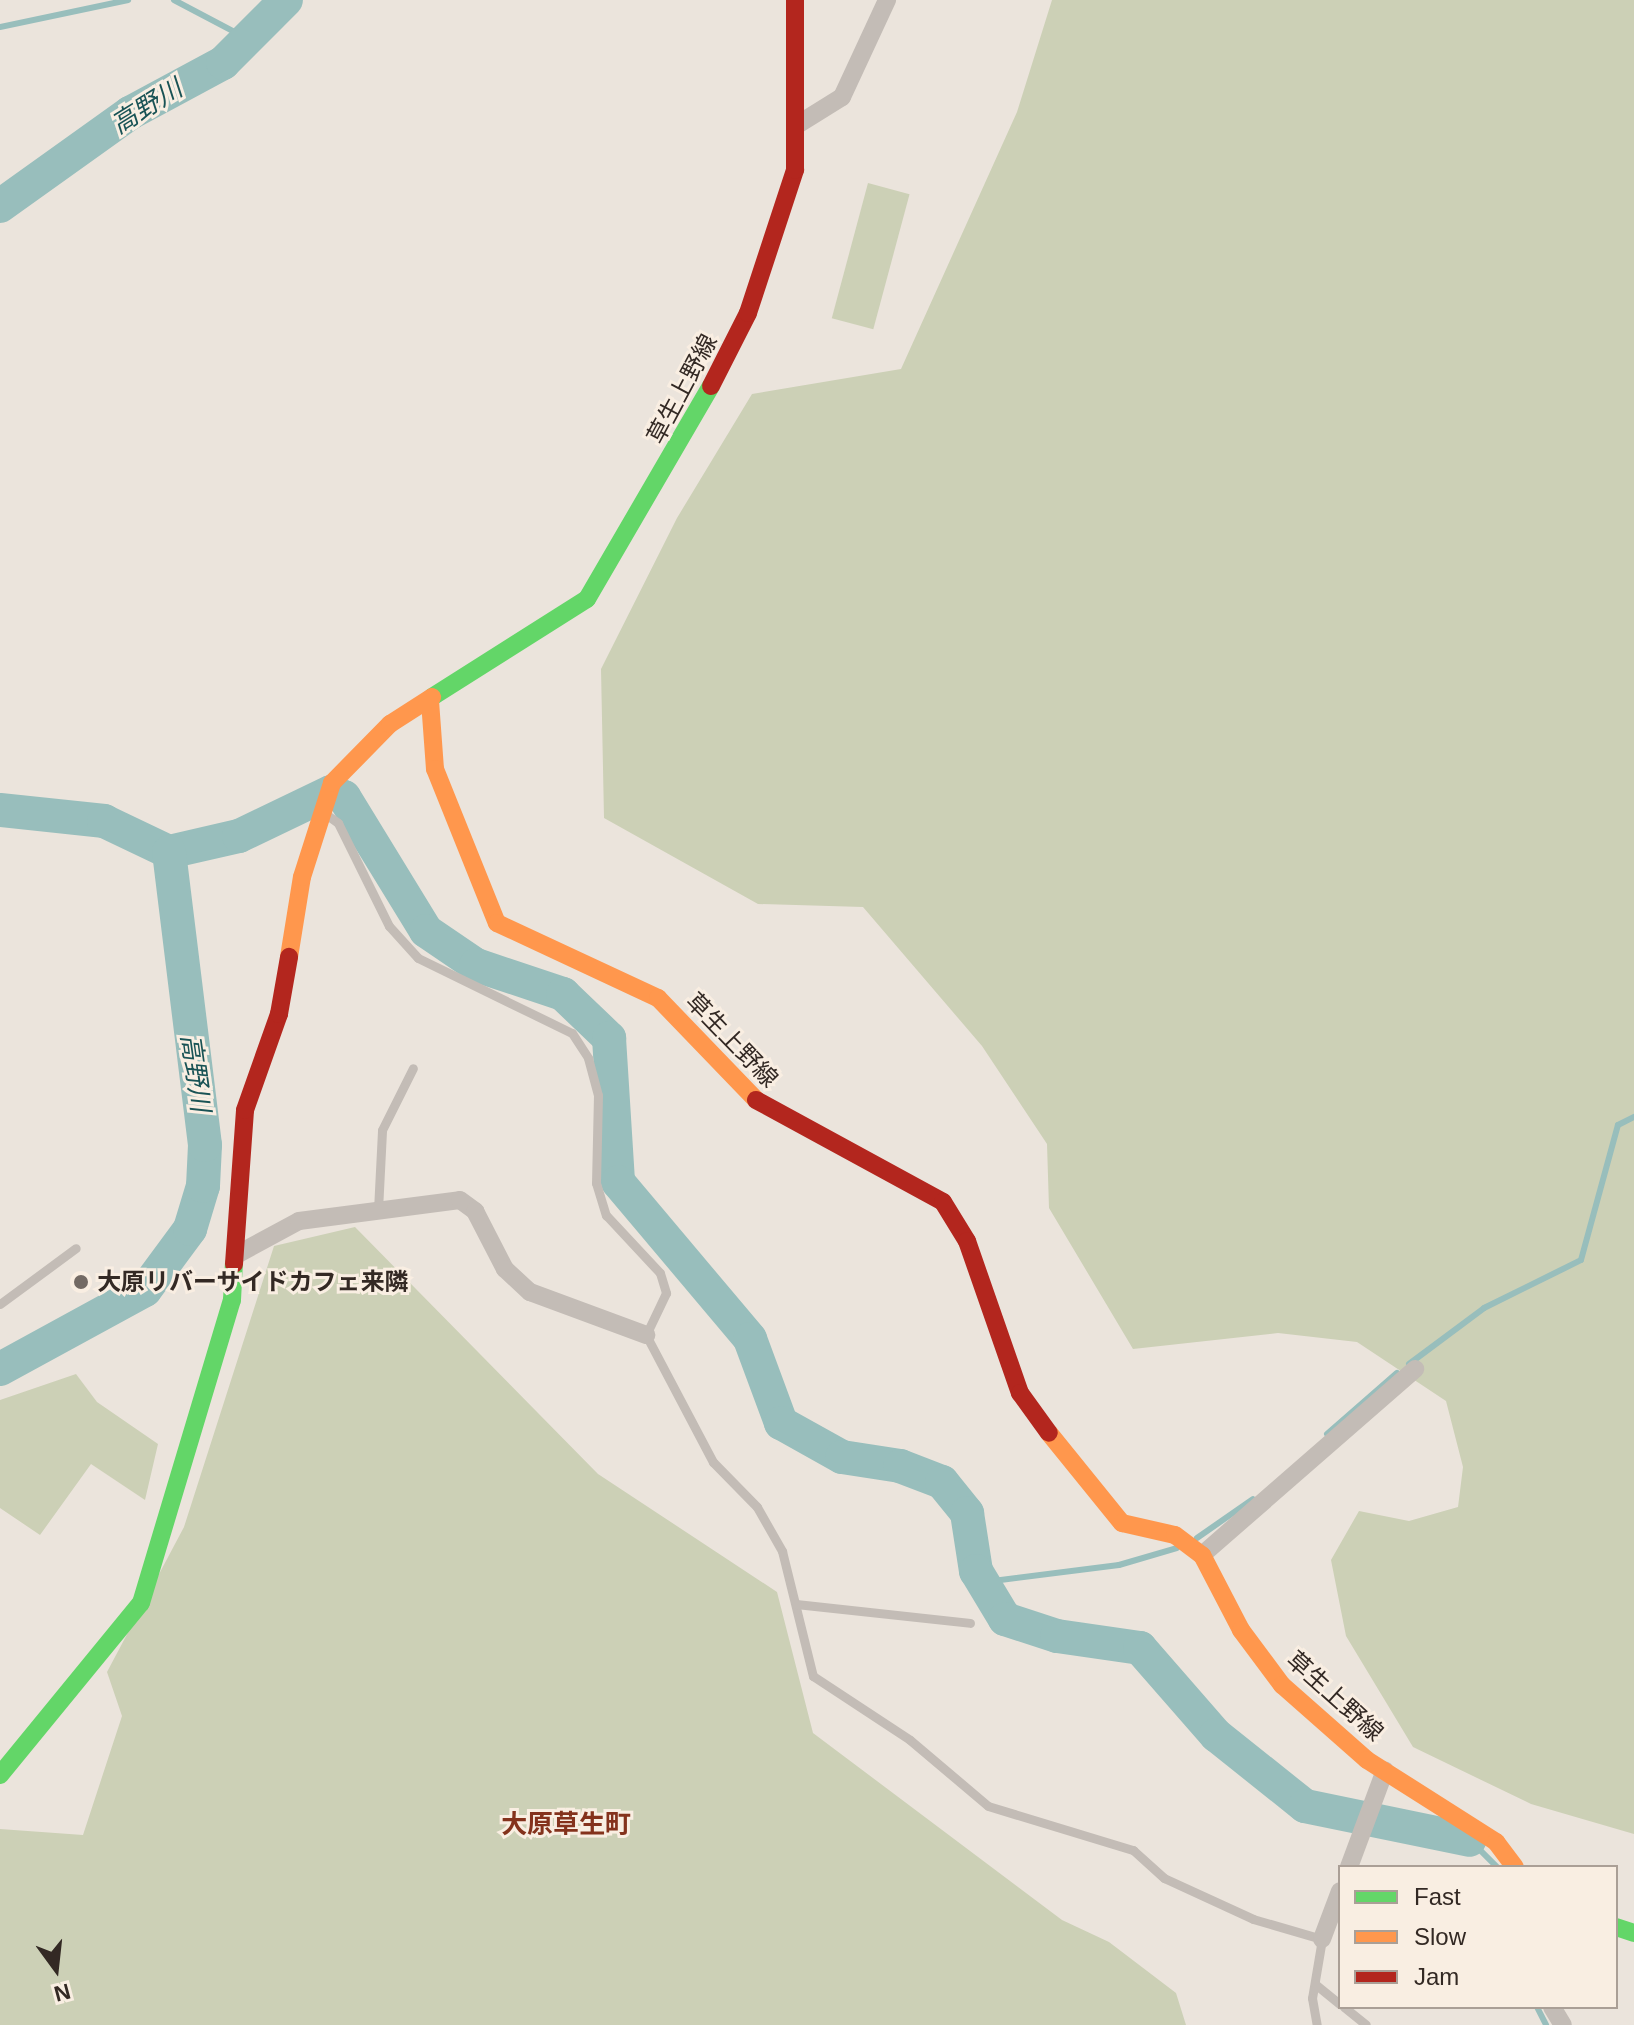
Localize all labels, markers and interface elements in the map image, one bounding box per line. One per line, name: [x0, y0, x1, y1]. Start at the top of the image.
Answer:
water label: 高野川: [106, 73, 188, 141]
street label: 草生上野線: [641, 329, 723, 449]
street label: 草生上野線: [680, 987, 784, 1093]
water label: 高野川: [174, 1032, 216, 1114]
place label: 大原リバーサイドカフェ来隣: [97, 1268, 409, 1296]
marker: 大原リバーサイドカフェ来隣: [72, 1273, 90, 1291]
street label: 草生上野線: [1281, 1645, 1389, 1747]
district label: 大原草生町: [501, 1809, 631, 1841]
legend: [1338, 1865, 1618, 2009]
text: Fast: [1414, 1883, 1461, 1910]
text: Slow: [1414, 1923, 1466, 1950]
north arrow: [16, 1929, 96, 2009]
text: Jam: [1414, 1963, 1459, 1990]
text: N: [51, 1979, 73, 2007]

